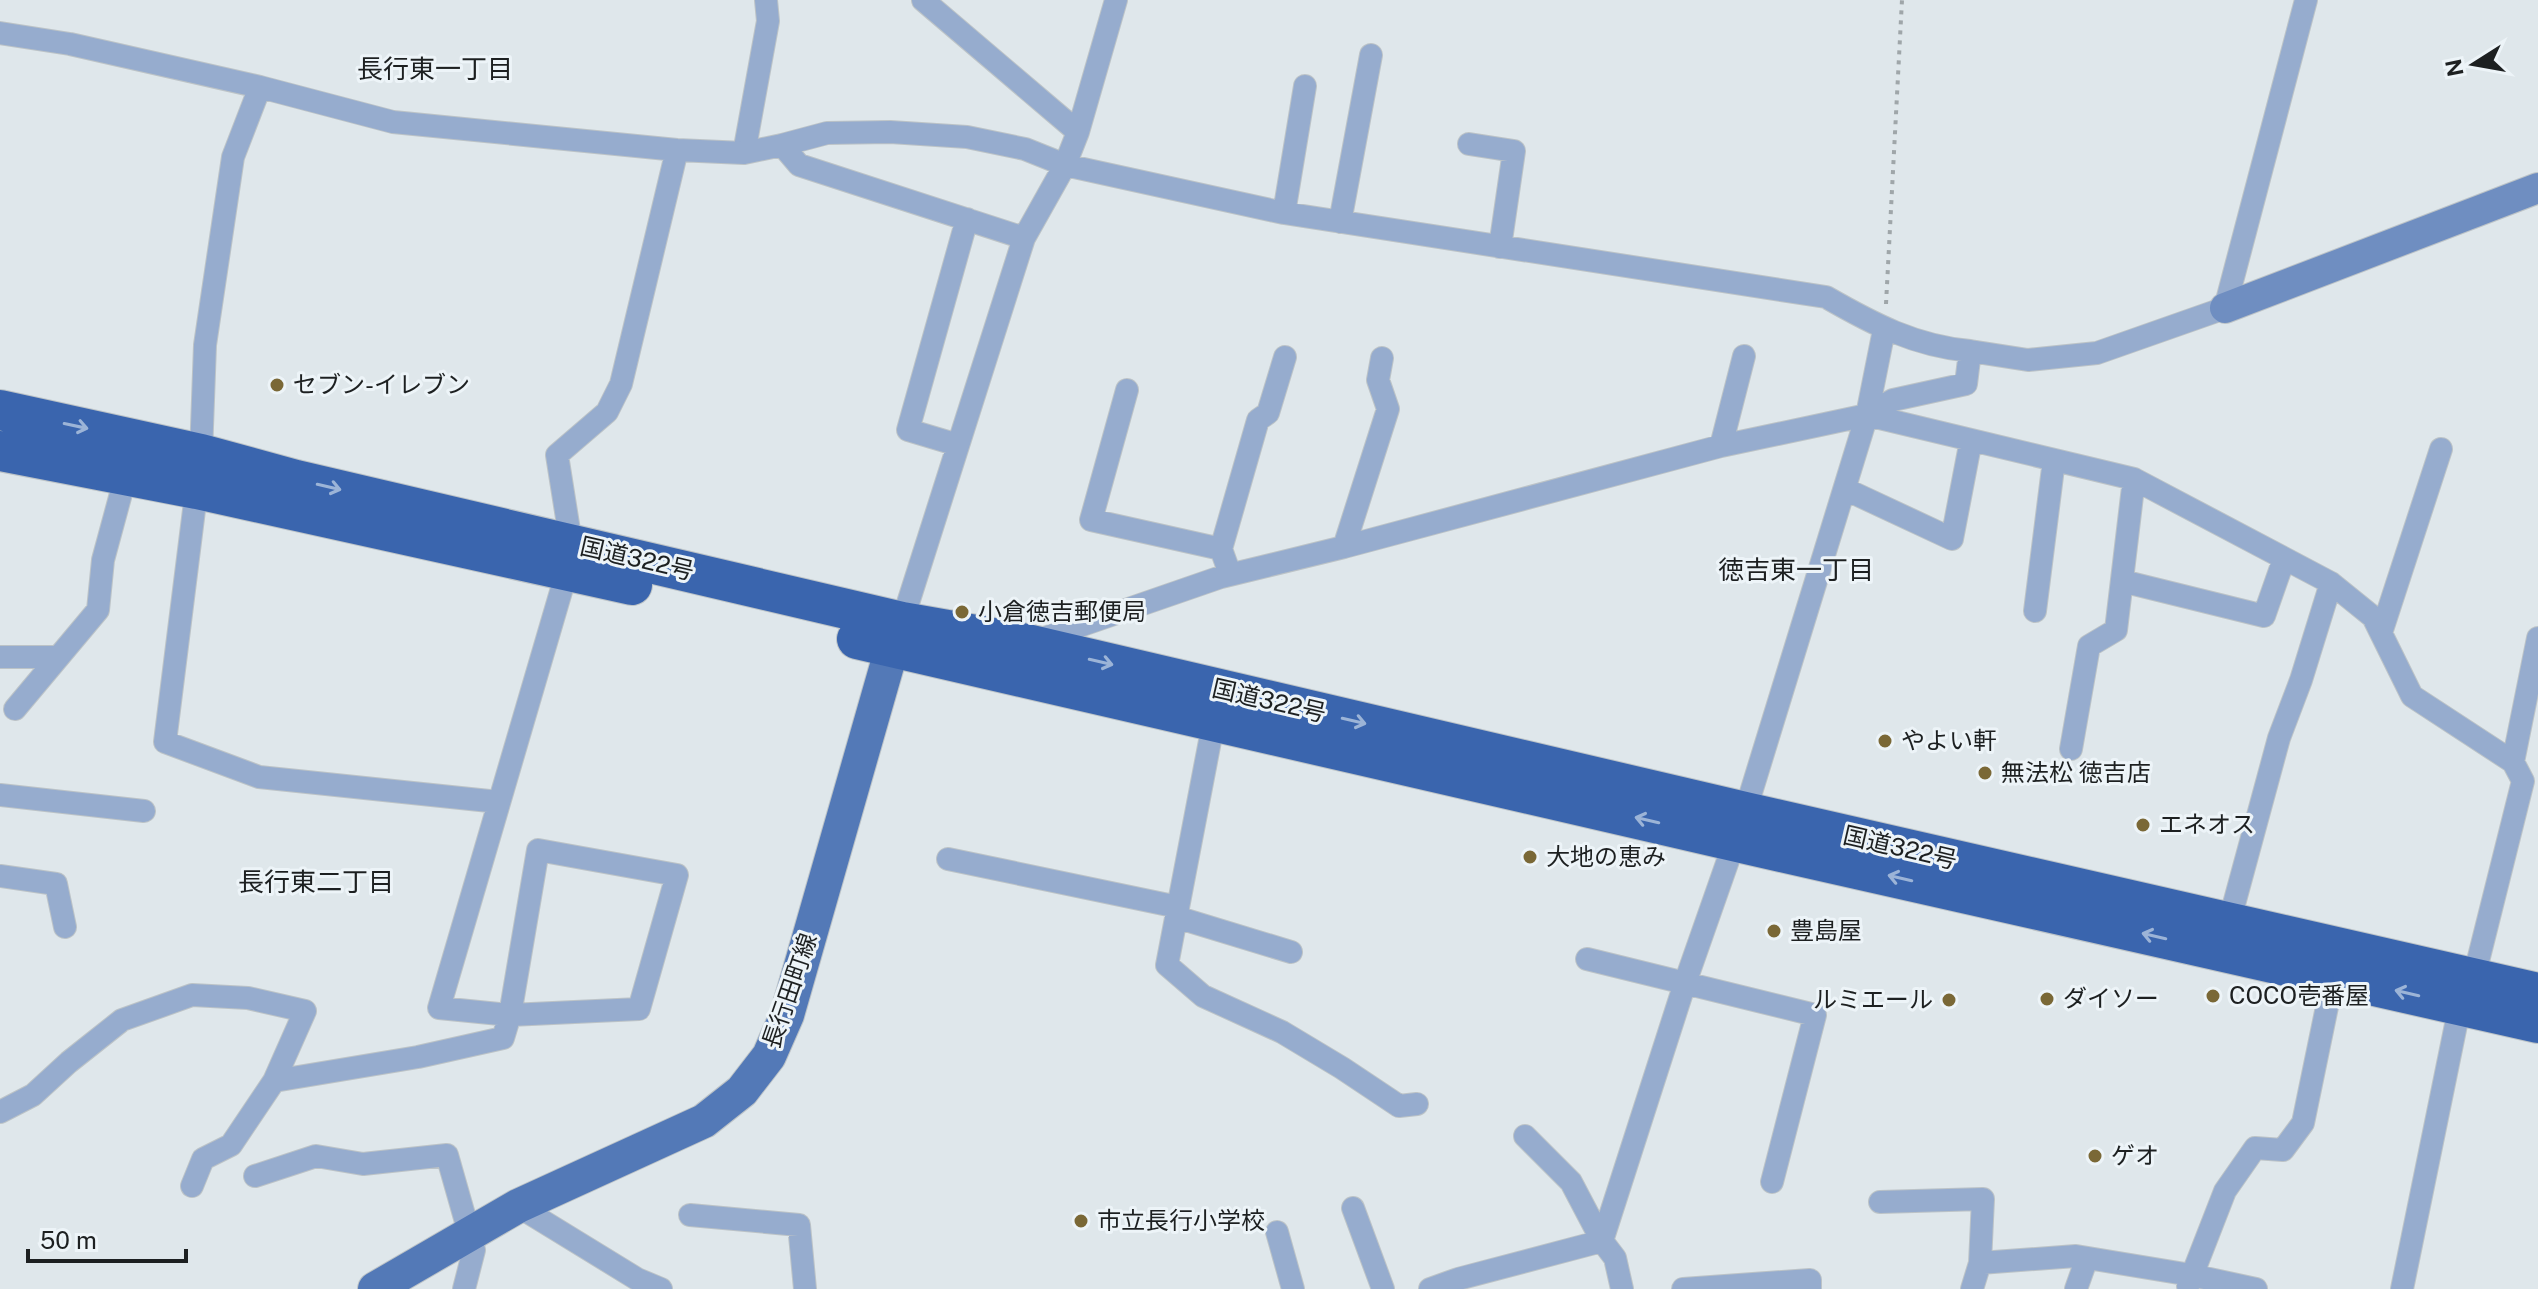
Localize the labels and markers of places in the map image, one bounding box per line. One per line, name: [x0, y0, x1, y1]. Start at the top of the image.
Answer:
place label: セブン-イレブン: [293, 370, 470, 398]
marker: セブン-イレブン: [268, 376, 286, 394]
place label: 小倉徳吉郵便局: [978, 597, 1146, 625]
marker: 小倉徳吉郵便局: [953, 603, 971, 621]
place label: やよい軒: [1901, 726, 1997, 754]
marker: やよい軒: [1876, 732, 1894, 750]
place label: 無法松 徳吉店: [2001, 758, 2151, 786]
marker: 無法松 徳吉店: [1976, 764, 1994, 782]
place label: エネオス: [2159, 810, 2255, 838]
marker: エネオス: [2134, 816, 2152, 834]
place label: 大地の恵み: [1546, 842, 1666, 870]
marker: 大地の恵み: [1521, 848, 1539, 866]
place label: 豊島屋: [1790, 916, 1862, 944]
marker: 豊島屋: [1765, 922, 1783, 940]
place label: COCO壱番屋: [2229, 981, 2369, 1009]
place label: ダイソー: [2063, 984, 2159, 1012]
place label: ルミエール: [1813, 985, 1933, 1013]
marker: COCO壱番屋: [2204, 987, 2222, 1005]
marker: ダイソー: [2038, 990, 2056, 1008]
marker: ルミエール: [1940, 991, 1958, 1009]
place label: ゲオ: [2111, 1141, 2159, 1169]
marker: ゲオ: [2086, 1147, 2104, 1165]
place label: 市立長行小学校: [1097, 1206, 1265, 1234]
marker: 市立長行小学校: [1072, 1212, 1090, 1230]

